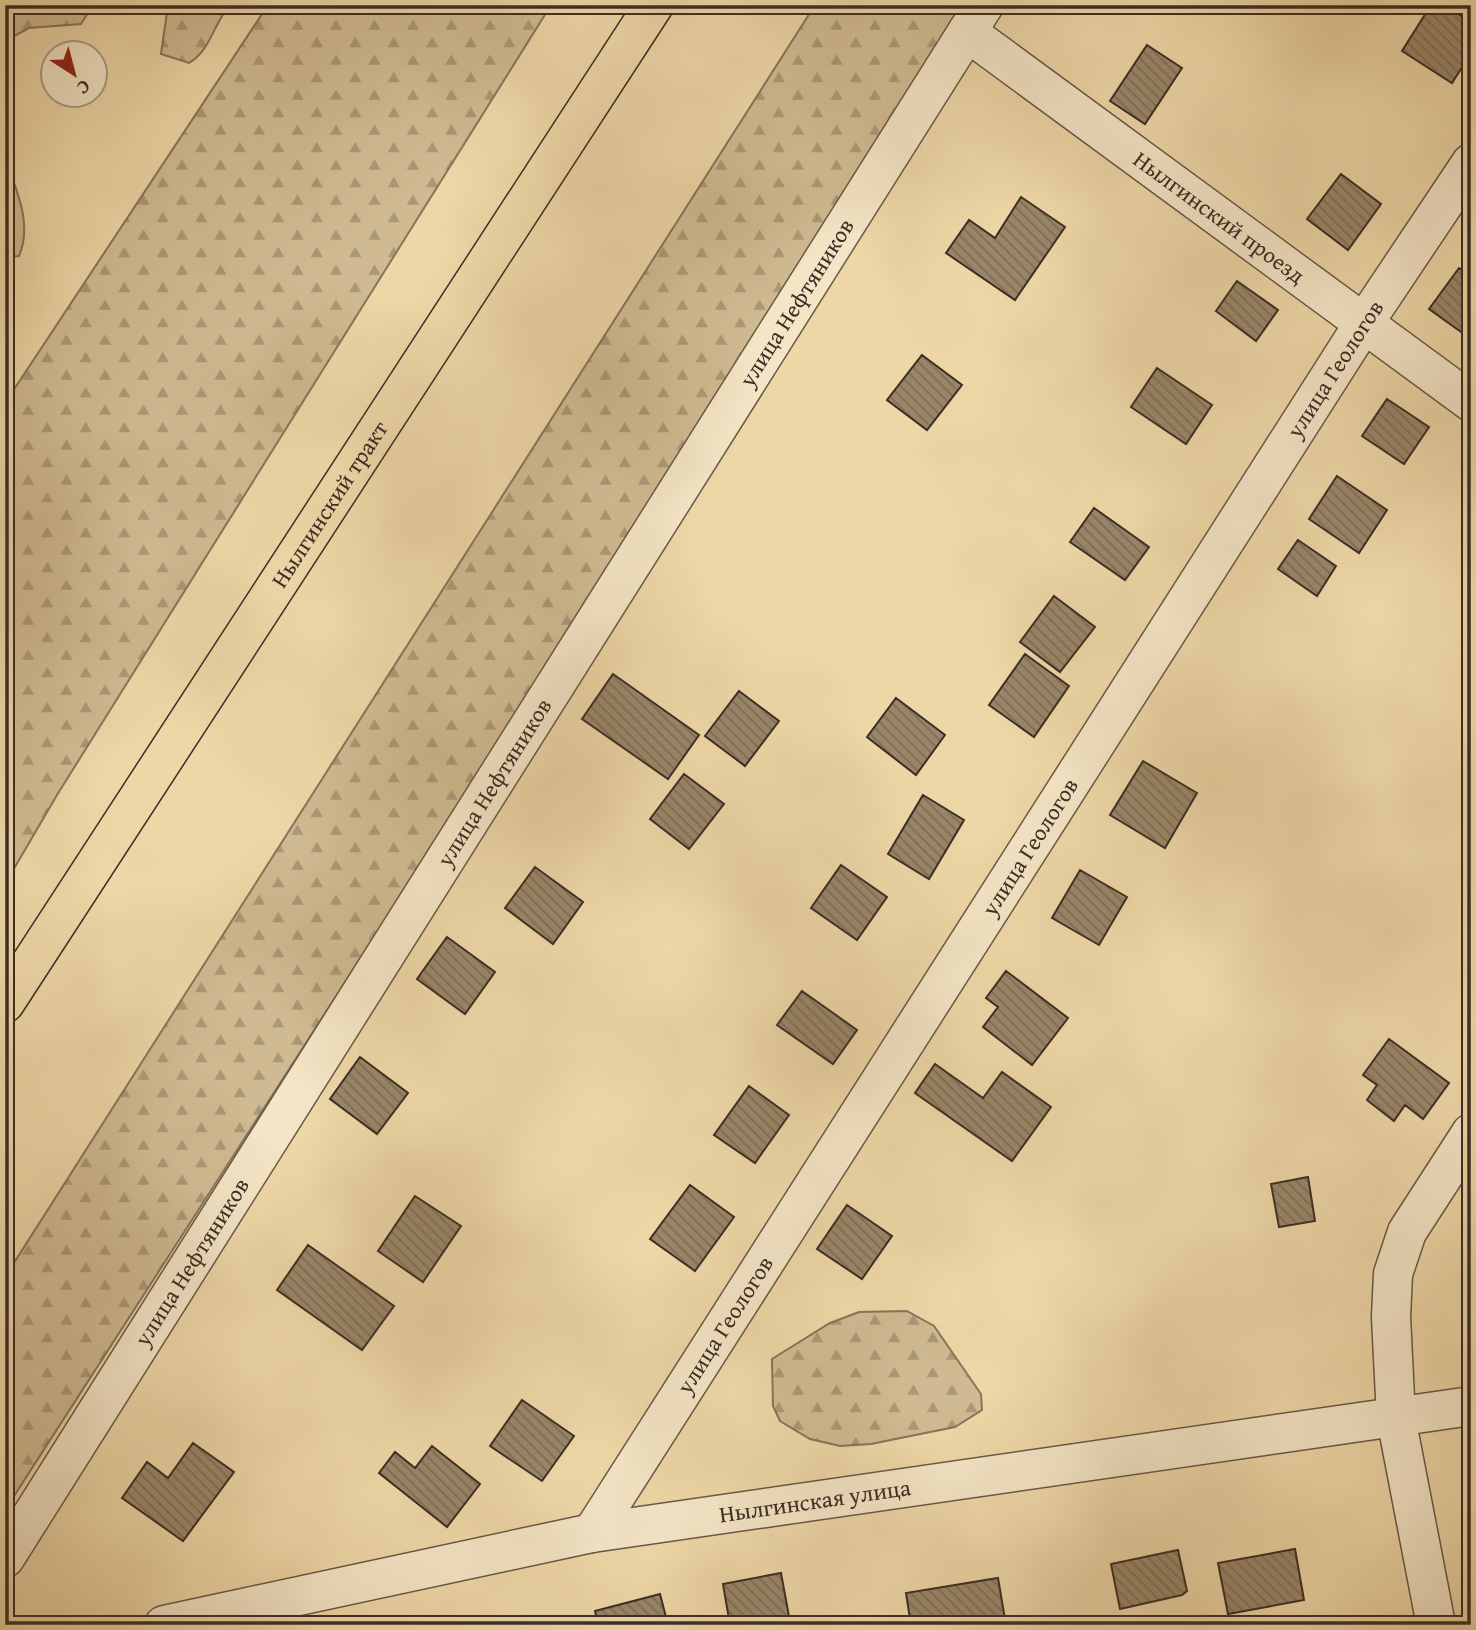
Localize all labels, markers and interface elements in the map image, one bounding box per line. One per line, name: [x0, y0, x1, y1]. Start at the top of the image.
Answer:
north arrow: [38, 38, 108, 108]
text: С: [71, 73, 97, 102]
street label: Нылгинский проезд: [1127, 143, 1313, 291]
street label: улица Нефтяников: [730, 212, 862, 394]
street label: улица Геологов: [1277, 293, 1391, 445]
street label: Нылгинский тракт: [262, 414, 395, 594]
street label: улица Нефтяников: [427, 691, 559, 874]
street label: улица Геологов: [972, 771, 1086, 923]
street label: улица Нефтяников: [125, 1171, 257, 1353]
street label: улица Геологов: [667, 1249, 781, 1401]
street label: Нылгинская улица: [717, 1470, 913, 1530]

